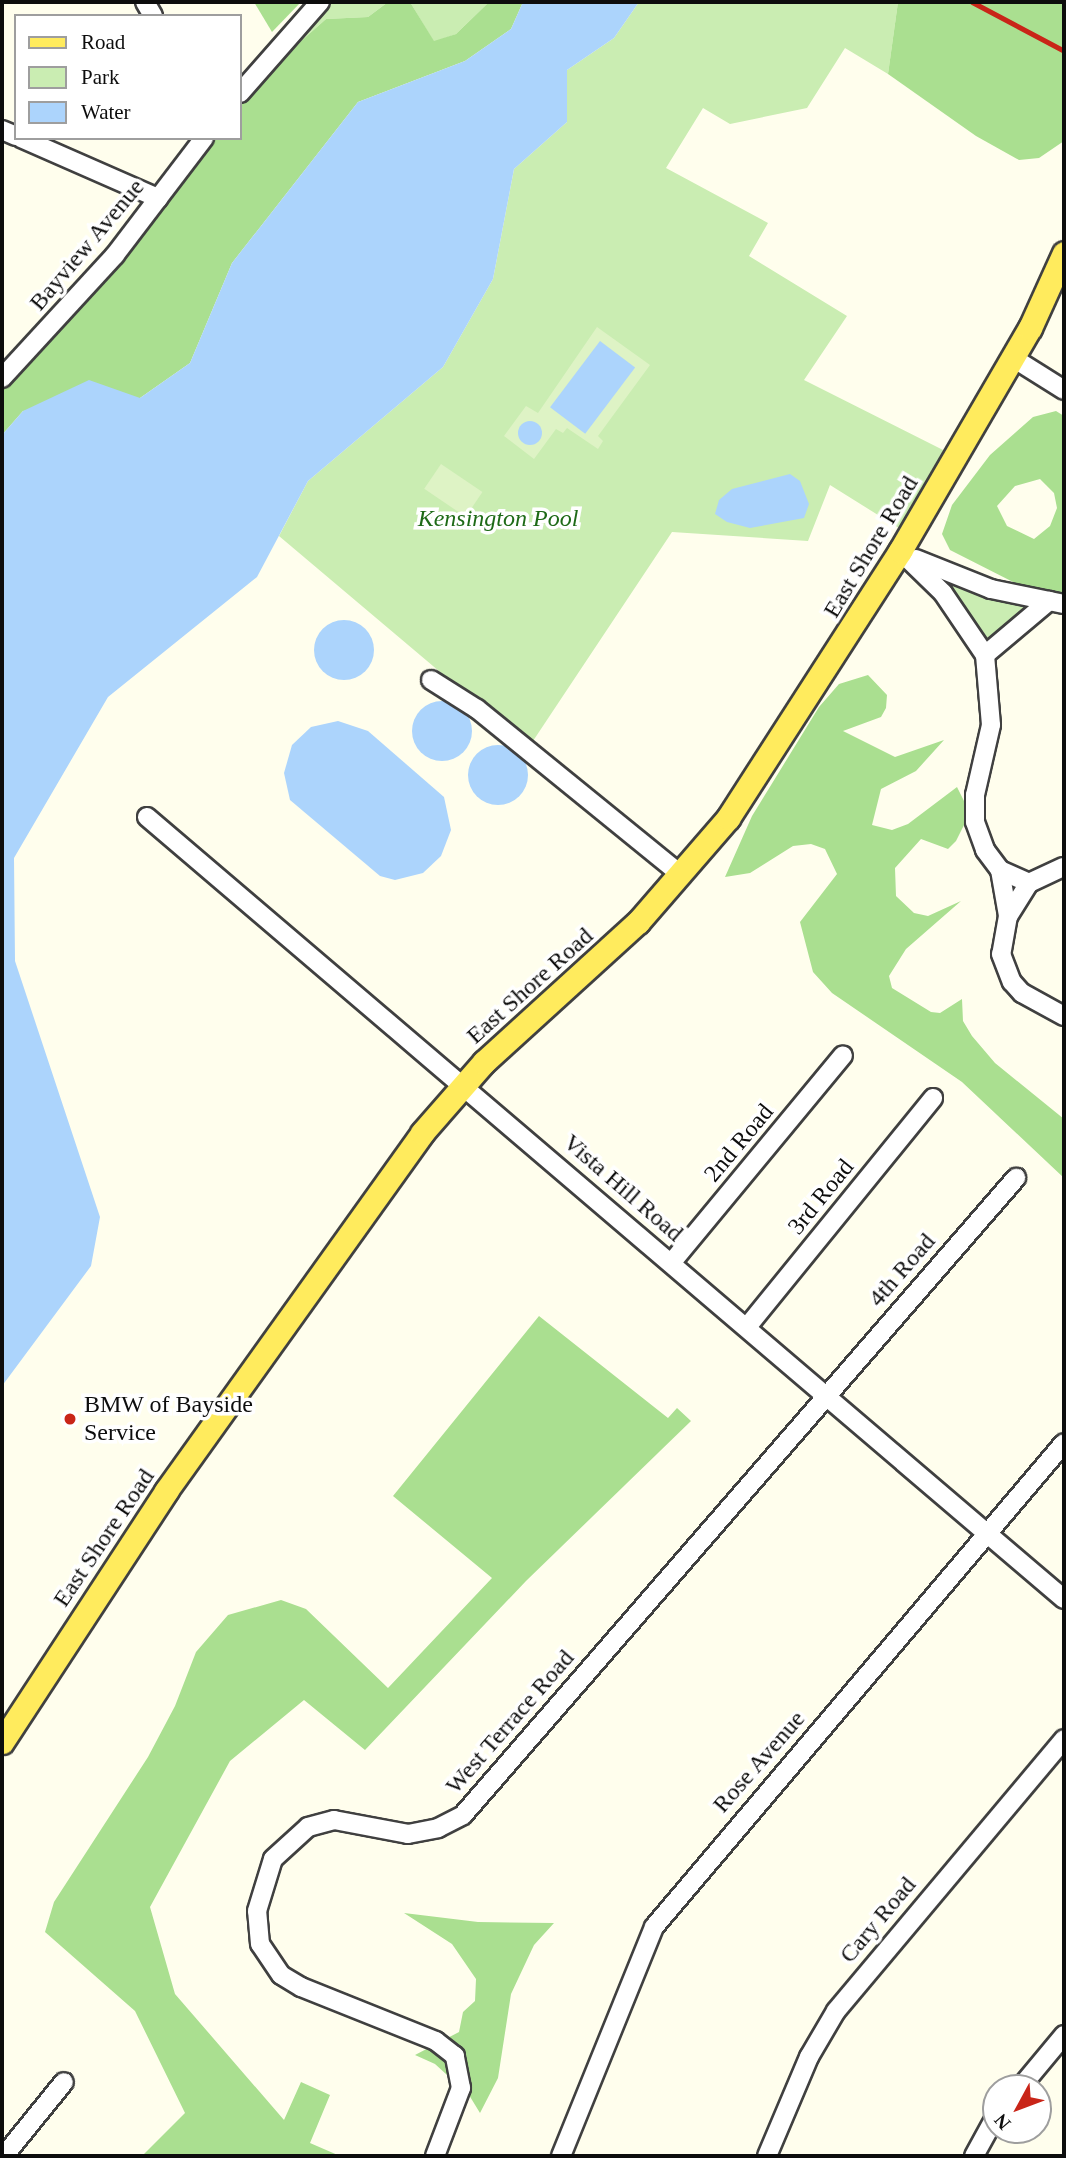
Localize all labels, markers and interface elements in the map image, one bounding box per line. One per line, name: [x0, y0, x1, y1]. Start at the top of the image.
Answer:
legend: [14, 14, 242, 140]
text: Road: [81, 30, 125, 54]
text: Park: [81, 65, 120, 89]
text: Water: [81, 100, 131, 124]
street label: Bayview Avenue: [23, 173, 151, 317]
street label: East Shore Road: [817, 471, 925, 623]
park label: Kensington Pool: [418, 505, 578, 533]
street label: East Shore Road: [461, 922, 599, 1050]
street label: 2nd Road: [698, 1098, 780, 1188]
street label: Vista Hill Road: [557, 1128, 689, 1248]
street label: 3rd Road: [782, 1153, 860, 1241]
street label: 4th Road: [862, 1228, 942, 1312]
place label: BMW of Bayside Service: [84, 1391, 253, 1447]
marker: BMW of Bayside Service: [62, 1411, 78, 1427]
street label: East Shore Road: [47, 1464, 161, 1612]
street label: West Terrace Road: [440, 1644, 580, 1800]
street label: Rose Avenue: [707, 1705, 811, 1819]
street label: Cary Road: [834, 1871, 922, 1969]
north arrow: [982, 2074, 1052, 2144]
text: N: [990, 2110, 1015, 2134]

